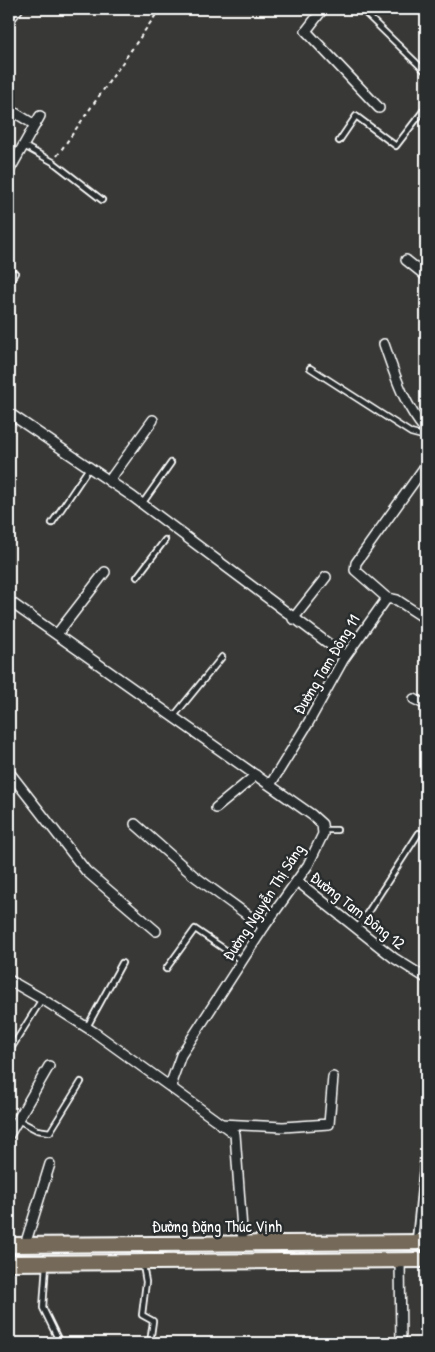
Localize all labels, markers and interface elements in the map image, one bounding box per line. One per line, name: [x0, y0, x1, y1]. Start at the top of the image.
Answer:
street label: Đường Tam Đông 11: [287, 610, 365, 718]
street label: Đường Nguyễn Thị Sáng: [217, 839, 309, 965]
street label: Đường Tam Đông 12: [306, 866, 410, 954]
street label: Đường Đặng Thúc Vịnh: [152, 1215, 282, 1237]

